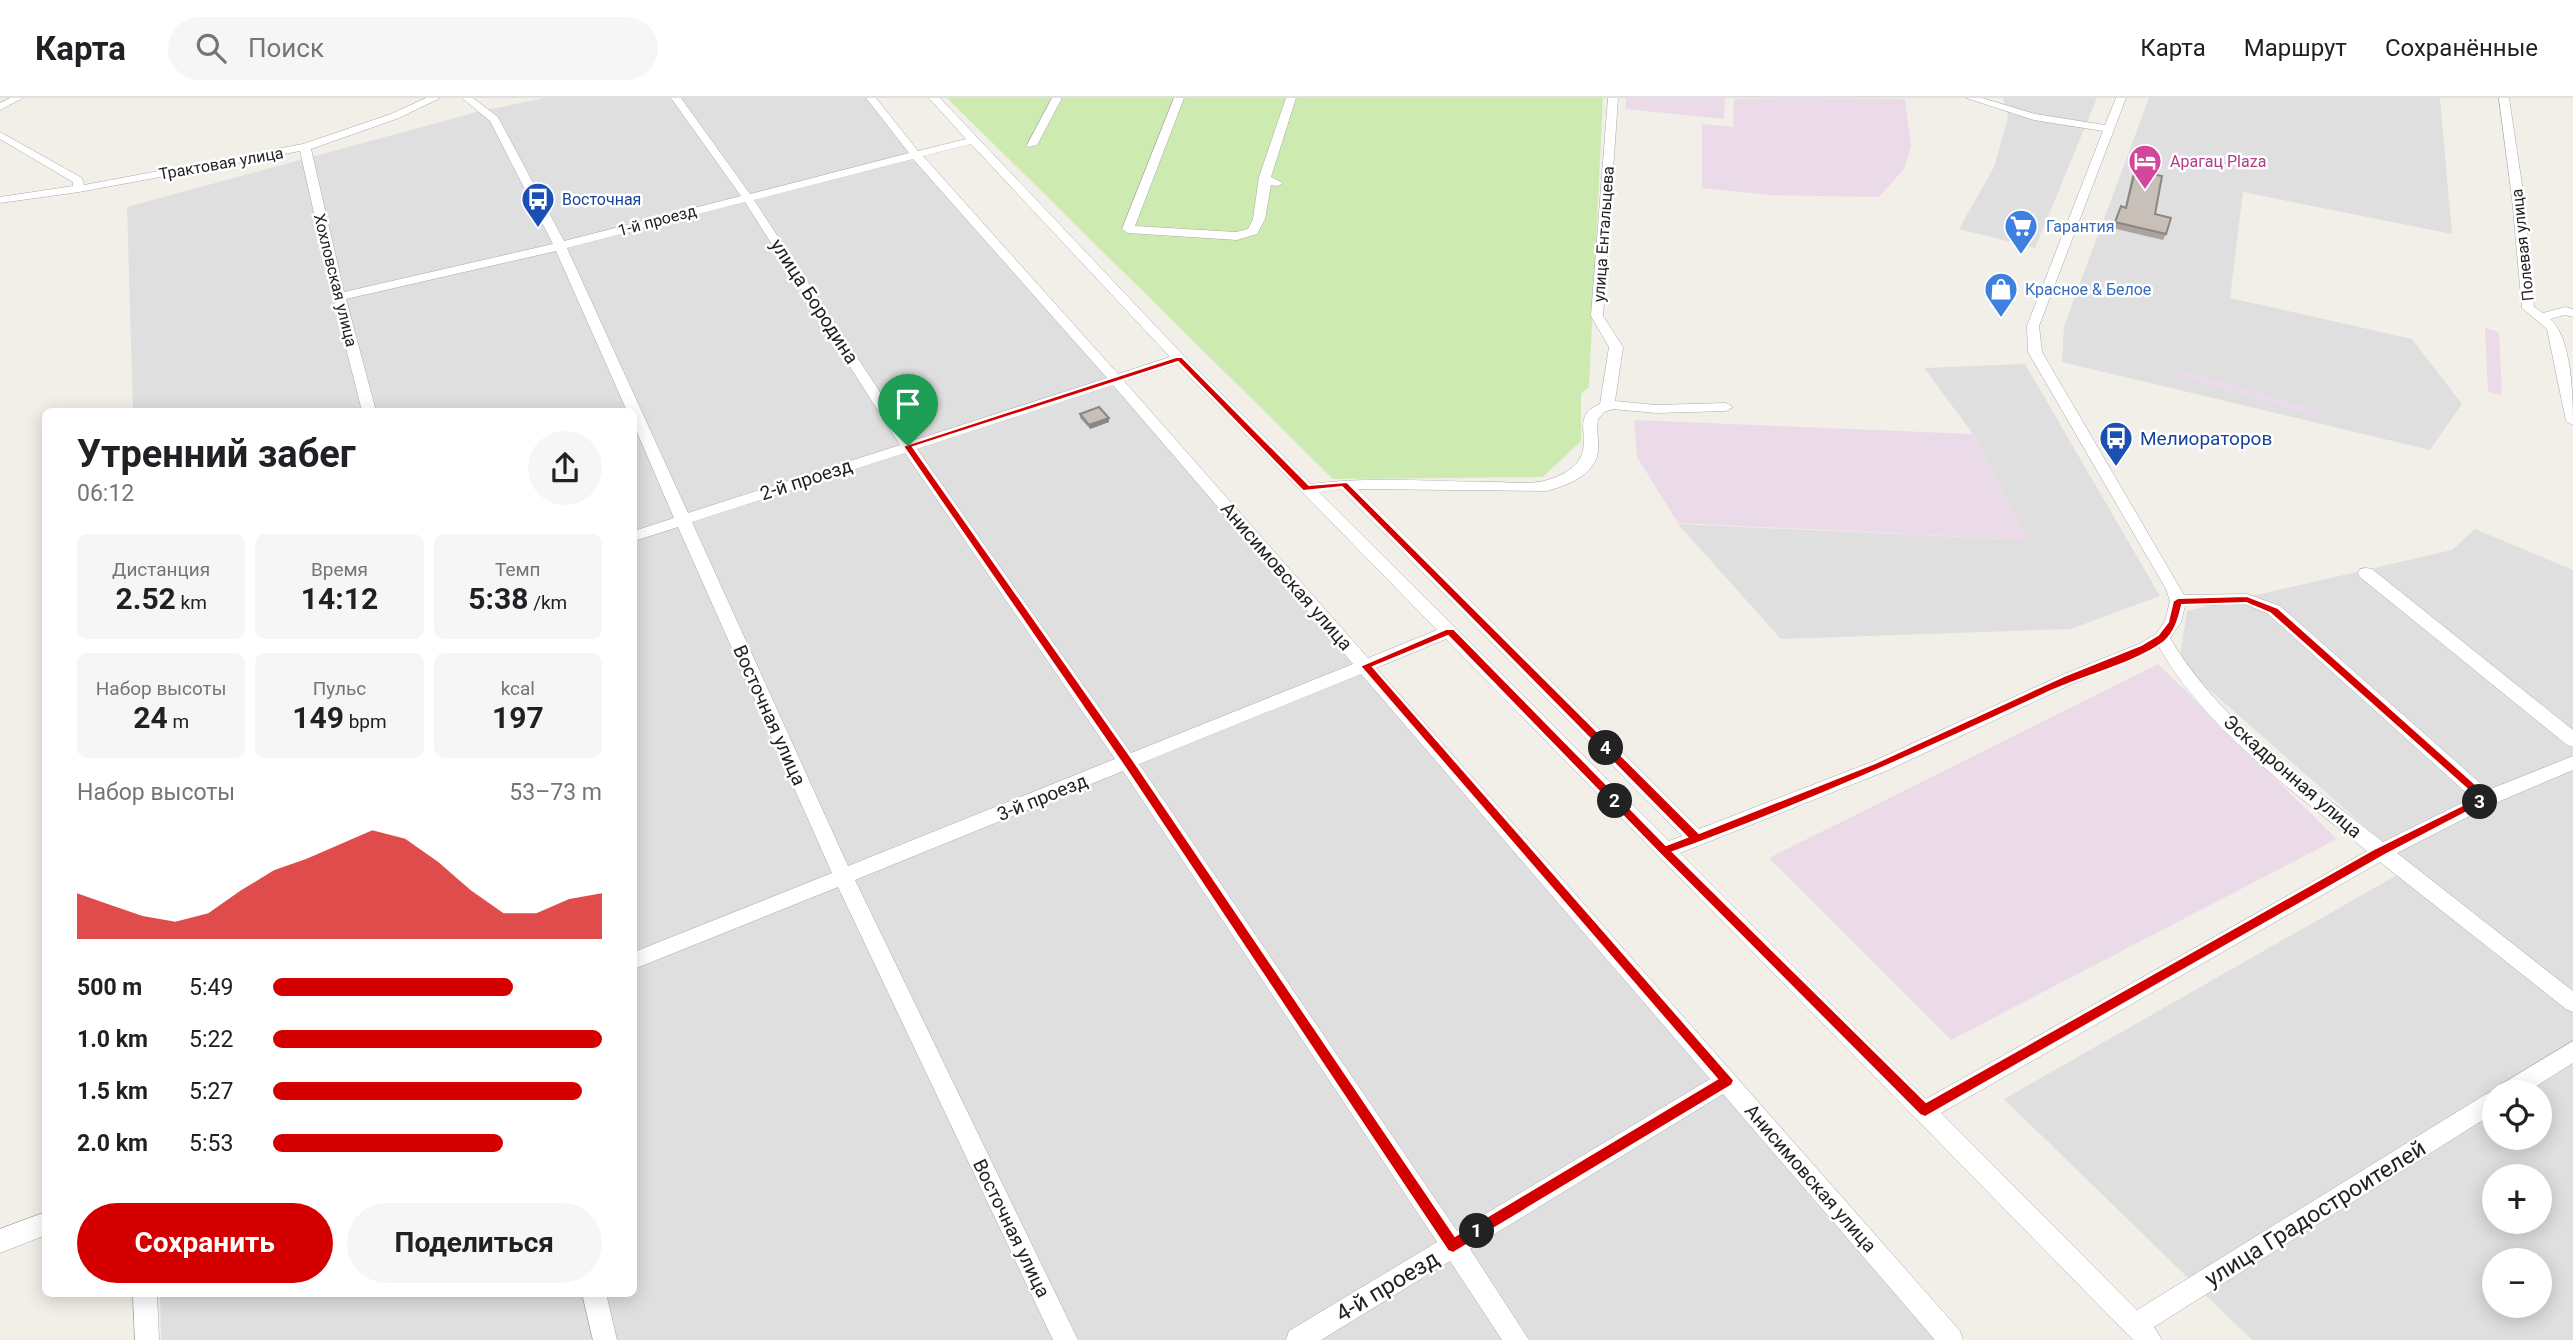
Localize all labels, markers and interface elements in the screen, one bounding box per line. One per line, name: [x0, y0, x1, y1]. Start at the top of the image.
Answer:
search box: [168, 17, 658, 80]
text: Карта: [35, 29, 126, 68]
icon: search: [192, 29, 230, 67]
text: Поиск: [248, 33, 324, 63]
text: Карта: [2140, 34, 2206, 62]
text: Маршрут: [2244, 34, 2347, 62]
text: Сохранённые: [2385, 34, 2538, 62]
hotel icon: Арагац Plaza: [2126, 142, 2164, 191]
street label: Трактовая улица: [157, 143, 285, 184]
place label: Арагац Plaza: [2170, 152, 2266, 171]
street label: улица Ентальцева: [1589, 165, 1618, 303]
bus stop icon: Восточная: [519, 180, 557, 229]
street label: Полевая улица: [2507, 188, 2538, 302]
place label: Восточная: [562, 190, 641, 209]
street label: 1-й проезд: [616, 201, 699, 240]
supermarket icon: Гарантия: [2002, 207, 2040, 256]
street label: Хохловская улица: [310, 212, 361, 349]
place label: Гарантия: [2046, 217, 2115, 236]
street label: улица Бородина: [766, 235, 864, 368]
shop icon: Красное & Белое: [1982, 270, 2020, 319]
place label: Красное & Белое: [2025, 280, 2151, 299]
pin: [878, 374, 938, 446]
icon: arrive: [889, 385, 927, 423]
bus stop icon: Мелиораторов: [2097, 419, 2135, 468]
place label: Мелиораторов: [2140, 427, 2272, 450]
button: share: [528, 431, 602, 505]
text: Утренний забег: [77, 432, 356, 476]
street label: 2-й проезд: [757, 454, 855, 505]
text: 06:12: [77, 480, 134, 507]
street label: Анисимовская улица: [1216, 498, 1357, 655]
text: Дистанция: [112, 558, 210, 581]
text: Время: [311, 558, 368, 581]
text: Темп: [495, 558, 541, 581]
text: 2.52: [115, 581, 176, 616]
text: 14:12: [301, 581, 378, 616]
text: 5:38: [468, 581, 528, 616]
text: km: [176, 591, 207, 614]
text: /km: [528, 591, 567, 614]
street label: Восточная улица: [728, 641, 811, 789]
text: Набор высоты: [96, 677, 227, 700]
text: Пульс: [313, 677, 366, 700]
text: kcal: [501, 677, 535, 700]
text: 24: [133, 700, 168, 735]
text: 149: [292, 700, 344, 735]
text: 197: [492, 700, 544, 735]
text: m: [168, 710, 189, 733]
text: bpm: [344, 710, 387, 733]
street label: Эскадронная улица: [2219, 710, 2367, 843]
pin: 4: [1588, 730, 1624, 766]
text: 4: [1600, 736, 1611, 759]
street label: 3-й проезд: [994, 769, 1091, 826]
text: Набор высоты: [77, 779, 235, 806]
text: 53–73 m: [509, 779, 602, 806]
pin: 2: [1598, 784, 1632, 818]
pin: 3: [2462, 784, 2498, 820]
text: 2: [1609, 789, 1620, 812]
text: 3: [2474, 790, 2485, 813]
text: 500 m: [77, 974, 142, 1001]
text: 5:49: [189, 974, 233, 1001]
text: 1.0 km: [77, 1026, 148, 1053]
text: 5:22: [189, 1026, 233, 1053]
text: 1.5 km: [77, 1078, 148, 1105]
text: 5:27: [189, 1078, 233, 1105]
map controls: [2482, 1080, 2552, 1318]
button: locate: [2482, 1080, 2552, 1150]
street label: Анисимовская улица: [1740, 1100, 1881, 1257]
text: 2.0 km: [77, 1130, 148, 1157]
text: 5:53: [189, 1130, 233, 1157]
street label: улица Градостроителей: [2200, 1134, 2431, 1293]
street label: Восточная улица: [968, 1155, 1055, 1301]
button: +: [2482, 1164, 2552, 1234]
button: Сохранить: [77, 1203, 333, 1283]
button: Поделиться: [347, 1203, 602, 1283]
pin: 1: [1460, 1214, 1494, 1248]
text: 1: [1471, 1219, 1482, 1242]
street label: 4-й проезд: [1331, 1245, 1444, 1328]
button: −: [2482, 1248, 2552, 1318]

